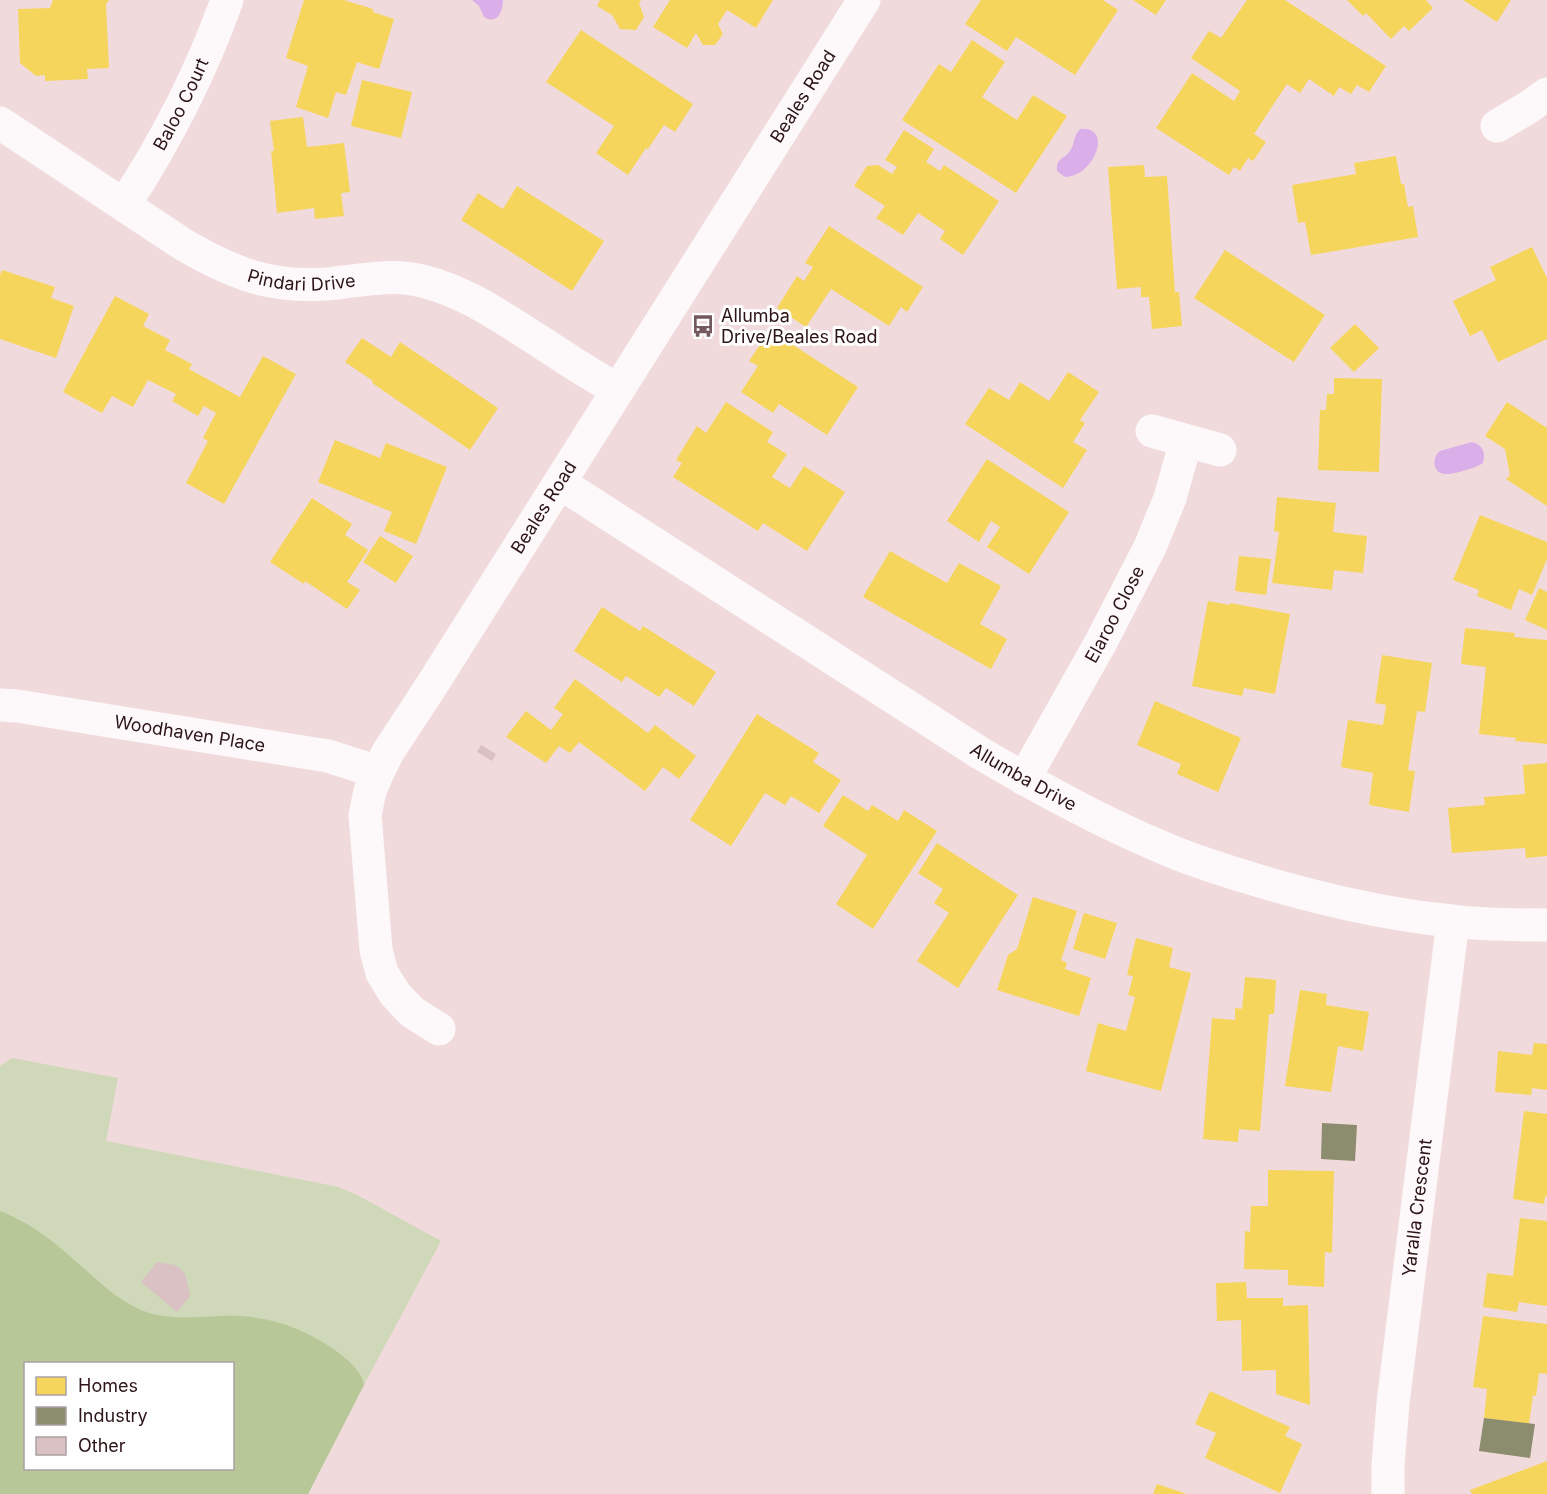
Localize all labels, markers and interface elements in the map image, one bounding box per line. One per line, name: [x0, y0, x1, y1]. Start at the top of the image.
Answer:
street label: Beales Road: [766, 46, 840, 146]
street label: Baloo Court: [149, 55, 213, 154]
street label: Pindari Drive: [245, 265, 357, 295]
place label: Allumba Drive/Beales Road: [721, 305, 878, 347]
bus stop icon: Allumba Drive/Beales Road: [690, 313, 716, 339]
street label: Beales Road: [506, 457, 580, 557]
street label: Elaroo Close: [1080, 562, 1148, 667]
street label: Woodhaven Place: [113, 711, 267, 756]
street label: Allumba Drive: [967, 739, 1080, 815]
street label: Yaralla Crescent: [1398, 1137, 1436, 1278]
legend: [24, 1362, 234, 1470]
text: Homes: [78, 1375, 138, 1396]
text: Industry: [78, 1405, 148, 1426]
text: Other: [78, 1435, 126, 1456]

